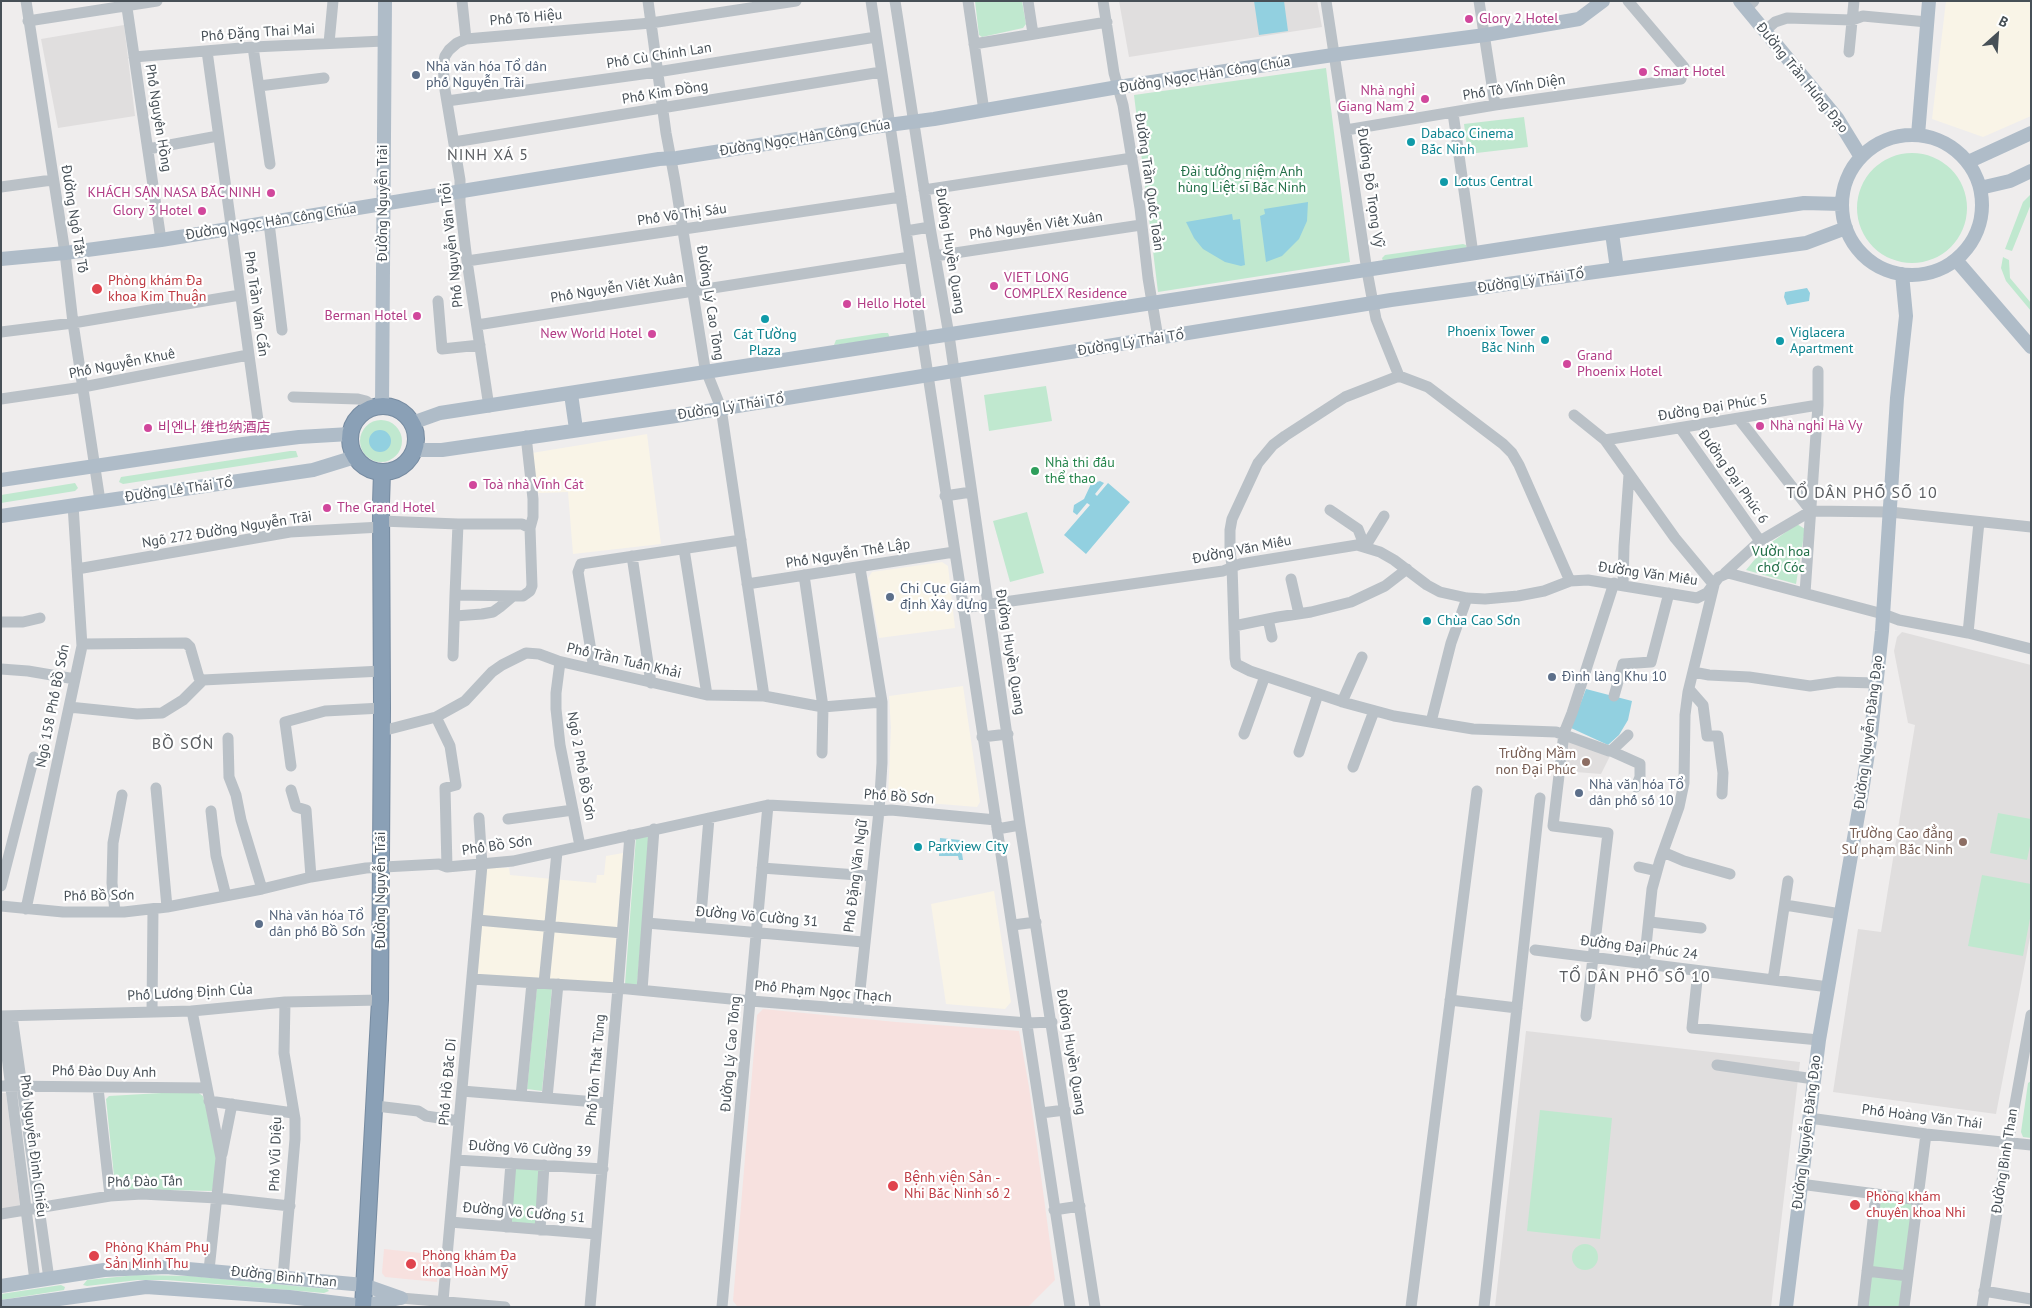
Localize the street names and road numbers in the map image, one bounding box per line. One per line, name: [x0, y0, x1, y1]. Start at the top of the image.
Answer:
street label: Phố Tô Hiệu: [489, 6, 563, 30]
street label: Đường Trần Hưng Đạo: [1752, 20, 1852, 136]
street label: Phố Đặng Thai Mai: [200, 21, 316, 45]
street label: Phố Cù Chính Lan: [605, 39, 713, 73]
street label: Đường Ngọc Hân Công Chúa: [1119, 53, 1291, 97]
street label: Phố Nguyên Hồng: [141, 63, 175, 173]
street label: Phố Tô Vĩnh Diện: [1462, 72, 1566, 104]
street label: Phố Kim Đồng: [621, 78, 709, 108]
street label: Đường Trần Quốc Toản: [1131, 112, 1167, 252]
street label: Đường Ngọc Hân Công Chúa: [719, 116, 891, 160]
street label: Đường Đỗ Trọng Vỹ: [1353, 127, 1387, 249]
street label: Đường Nguyễn Trãi: [375, 144, 391, 262]
street label: Đường Ngô Tất Tố: [57, 164, 91, 274]
street label: Phố Nguyễn Văn Trỗi: [437, 182, 467, 308]
street label: Đường Huyền Quang: [932, 187, 968, 315]
street label: Đường Ngọc Hân Công Chúa: [185, 200, 357, 244]
street label: Phố Võ Thị Sáu: [636, 200, 728, 230]
street label: Phố Nguyễn Viết Xuân: [968, 208, 1104, 244]
street label: Đường Lý Cao Tông: [693, 244, 727, 362]
street label: Phố Trần Văn Cẩn: [240, 250, 272, 358]
street label: Đường Lý Thái Tổ: [1477, 265, 1585, 297]
street label: Phố Nguyễn Viết Xuân: [549, 269, 685, 307]
street label: Đường Lý Thái Tổ: [1077, 326, 1185, 360]
street label: Phố Nguyễn Khuê: [68, 345, 176, 383]
street label: Đường Lý Thái Tổ: [677, 390, 785, 424]
street label: Đường Đại Phúc 5: [1657, 391, 1769, 425]
street label: Đường Đại Phúc 6: [1694, 427, 1772, 527]
street label: Đường Lê Thái Tổ: [124, 474, 234, 506]
street label: Ngõ 272 Đường Nguyễn Trãi: [141, 508, 313, 552]
street label: Đường Văn Miếu: [1191, 532, 1293, 568]
street label: Phố Nguyễn Thế Lập: [785, 536, 911, 572]
street label: Đường Văn Miếu: [1597, 559, 1699, 589]
street label: Đường Huyền Quang: [992, 588, 1028, 716]
street label: Phố Trần Tuấn Khải: [565, 640, 683, 682]
street label: Ngõ 158 Phố Bồ Sơn: [33, 643, 73, 769]
street label: Đường Nguyễn Đăng Đạo: [1851, 654, 1887, 810]
street label: Ngõ 2 Phố Bồ Sơn: [563, 710, 599, 822]
street label: Phố Bồ Sơn: [863, 786, 935, 808]
street label: Phố Đặng Văn Ngữ: [841, 818, 871, 934]
street label: Đường Nguyễn Trãi: [373, 831, 389, 949]
street label: Phố Bồ Sơn: [461, 833, 533, 859]
street label: Phố Bồ Sơn: [64, 887, 134, 905]
street label: Đường Võ Cường 31: [695, 903, 819, 931]
street label: Đường Đại Phúc 24: [1579, 932, 1699, 964]
street label: Phố Phạm Ngọc Thạch: [754, 978, 892, 1006]
street label: Phố Lương Định Của: [127, 981, 253, 1005]
street label: Đường Huyền Quang: [1053, 988, 1089, 1116]
street label: Đường Lý Cao Tông: [718, 995, 744, 1113]
street label: Phố Tôn Thất Tùng: [583, 1013, 609, 1127]
street label: Phố Hồ Đắc Di: [436, 1038, 460, 1126]
street label: Đường Nguyễn Đăng Đạo: [1789, 1054, 1825, 1210]
street label: Phố Đào Duy Anh: [52, 1063, 156, 1081]
street label: Phố Nguyễn Đình Chiểu: [16, 1074, 50, 1218]
street label: Phố Hoàng Văn Thái: [1861, 1101, 1983, 1133]
street label: Đường Bình Than: [1988, 1107, 2022, 1215]
street label: Phố Vũ Diệu: [266, 1116, 286, 1192]
street label: Đường Võ Cường 39: [468, 1137, 592, 1161]
street label: Phố Đào Tấn: [107, 1173, 183, 1191]
street label: Đường Võ Cường 51: [462, 1199, 586, 1227]
street label: Đường Bình Than: [230, 1263, 338, 1291]

